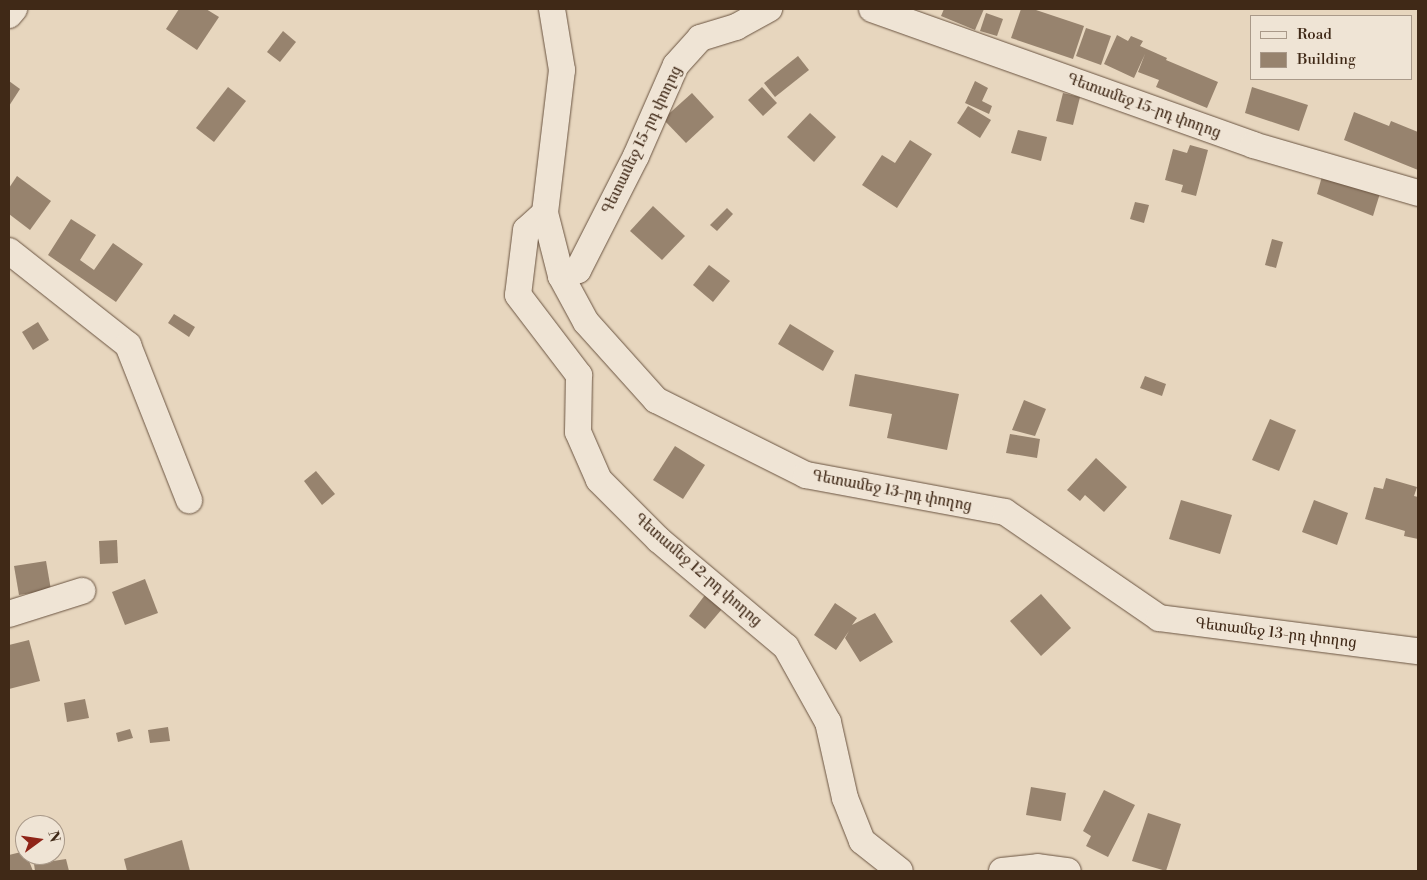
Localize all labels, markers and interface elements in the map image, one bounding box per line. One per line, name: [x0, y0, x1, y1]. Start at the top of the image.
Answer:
legend: [1250, 15, 1412, 80]
text: Road: [1297, 25, 1332, 44]
text: Building: [1297, 50, 1356, 69]
street label: Գետամեջ 15-րդ փողոց: [598, 63, 686, 217]
street label: Գետամեջ 15-րդ փողոց: [1065, 70, 1223, 142]
street label: Գետամեջ 13-րդ փողոց: [811, 467, 973, 515]
street label: Գետամեջ 12-րդ փողոց: [631, 510, 765, 630]
street label: Գետամեջ 13-րդ փողոց: [1194, 614, 1358, 652]
north arrow: [15, 815, 65, 865]
text: N: [44, 829, 64, 844]

